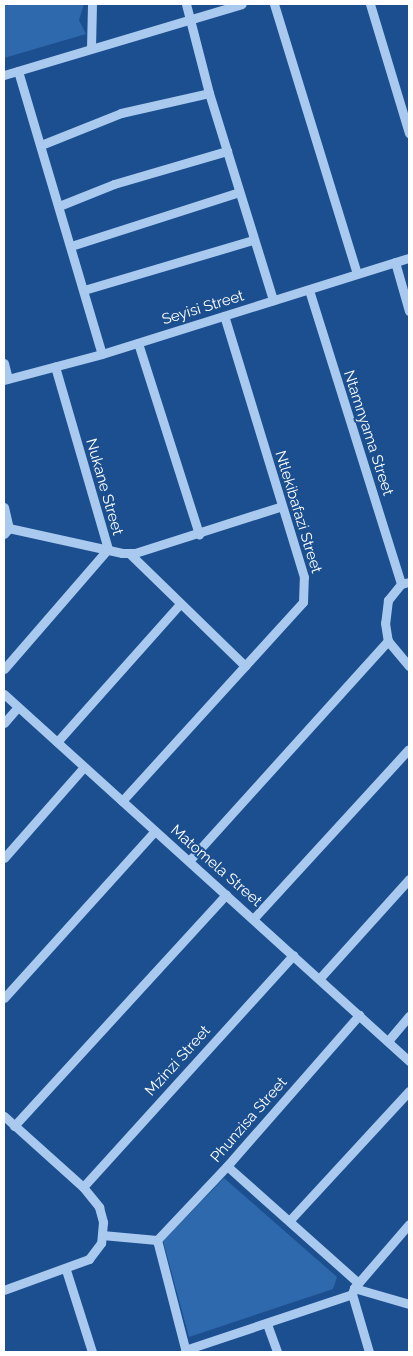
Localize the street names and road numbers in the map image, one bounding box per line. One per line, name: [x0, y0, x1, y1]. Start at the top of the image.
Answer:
street label: Seyisi Street: [160, 287, 246, 329]
street label: Ntamnyama Street: [339, 368, 397, 498]
street label: Nukane Street: [82, 437, 126, 537]
street label: Ntlekibafazi Street: [271, 449, 325, 575]
street label: Matomela Street: [167, 821, 265, 911]
street label: Mzinzi Street: [142, 1022, 214, 1100]
street label: Phunzisa Street: [207, 1074, 291, 1166]

